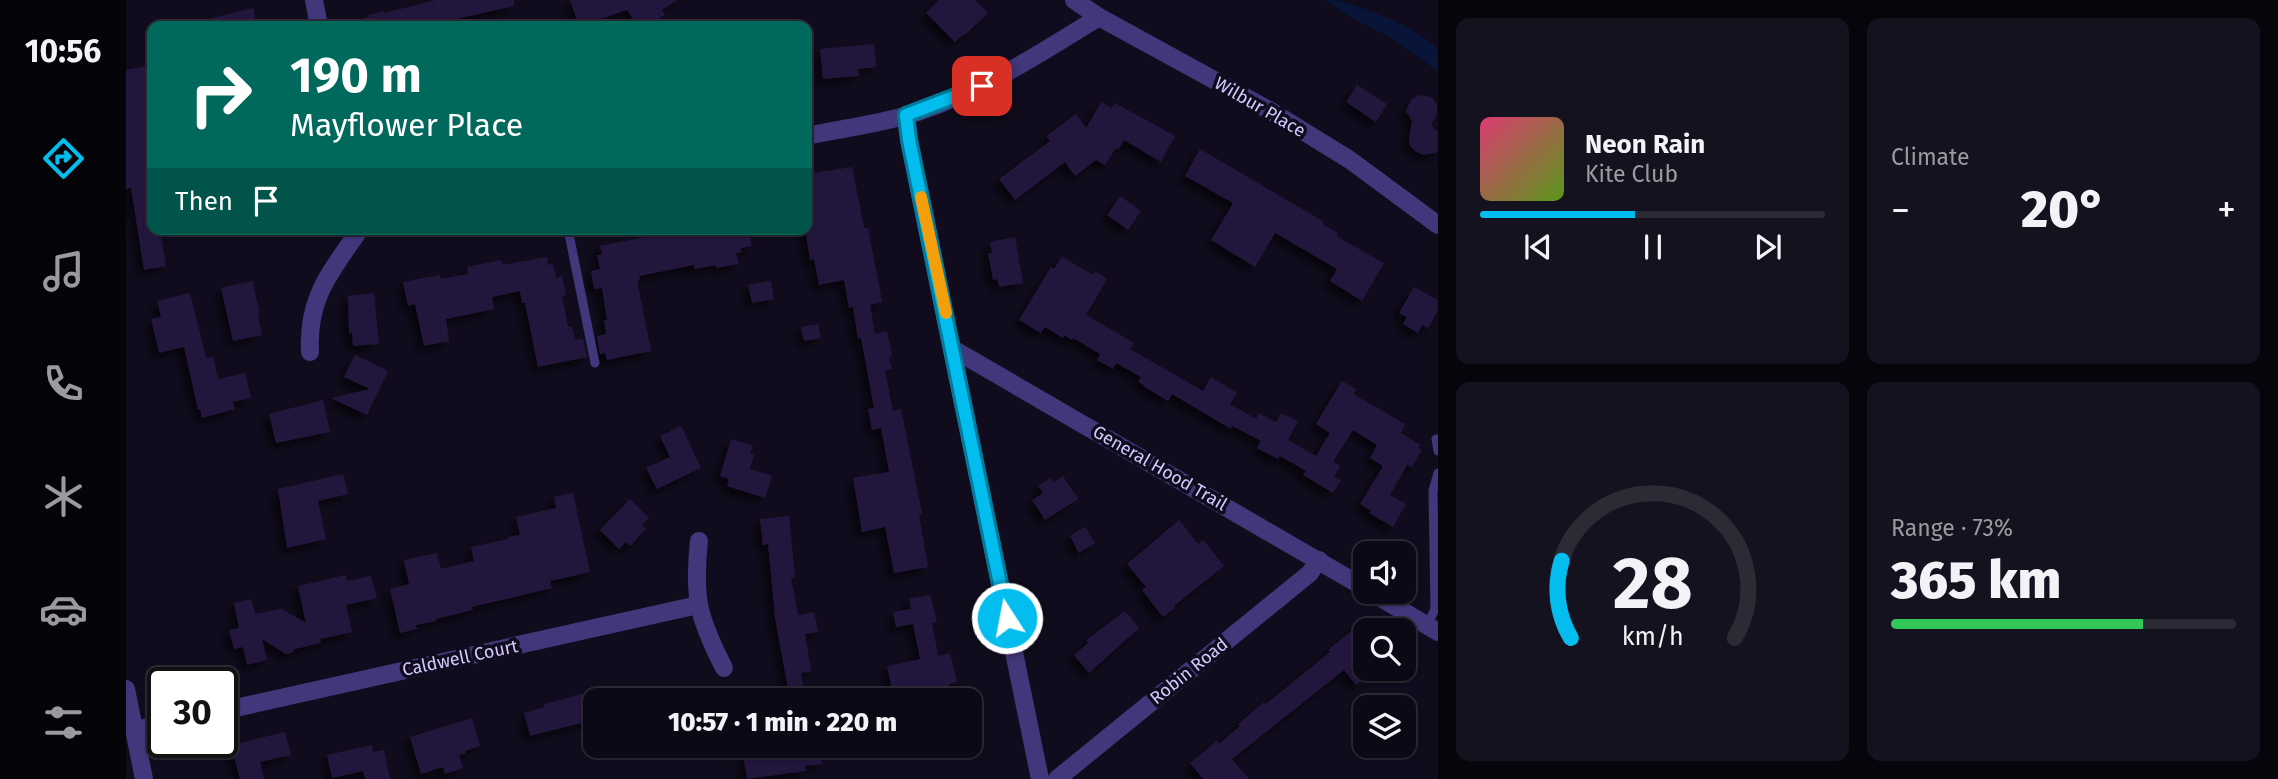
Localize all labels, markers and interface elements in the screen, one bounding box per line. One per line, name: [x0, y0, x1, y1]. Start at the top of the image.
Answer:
text: 10:56: [25, 32, 101, 70]
text: 190 m: [290, 46, 422, 105]
icon: right: [175, 49, 266, 140]
pin: [952, 56, 1012, 116]
icon: arrive: [963, 67, 1001, 105]
street label: Wilbur Place: [1211, 72, 1309, 142]
text: Mayflower Place: [290, 106, 523, 144]
text: Neon Rain: [1585, 129, 1705, 160]
icon: directions: [39, 134, 88, 183]
text: Climate: [1891, 143, 1970, 171]
text: Kite Club: [1585, 160, 1678, 188]
text: 20°: [2021, 178, 2106, 241]
icon: arrive: [247, 182, 285, 220]
text: Then: [175, 186, 233, 217]
text: −: [1891, 187, 1910, 233]
text: +: [2217, 187, 2236, 233]
icon: previous: [1519, 228, 1557, 266]
icon: pause: [1634, 228, 1672, 266]
icon: next: [1749, 228, 1787, 266]
icon: music: [39, 247, 88, 296]
icon: phone: [39, 359, 88, 408]
street label: General Hood Trail: [1089, 421, 1231, 515]
icon: climate: [39, 472, 88, 521]
text: Range · 73%: [1891, 514, 2013, 542]
text: 28: [1613, 540, 1692, 627]
map controls: [1353, 541, 1416, 758]
button: sound: [1353, 541, 1416, 604]
text: 365 km: [1891, 549, 2061, 612]
position arrow: [970, 581, 1044, 655]
icon: car: [39, 585, 88, 634]
button: search: [1353, 618, 1416, 681]
text: km/h: [1622, 621, 1683, 651]
street label: Robin Road: [1146, 633, 1232, 709]
street label: Caldwell Court: [400, 635, 520, 681]
speed limit sign: 30: [147, 667, 238, 758]
button: layers: [1353, 695, 1416, 758]
icon: filters: [39, 698, 88, 747]
text: 10:57 · 1 min · 220 m: [668, 707, 897, 738]

